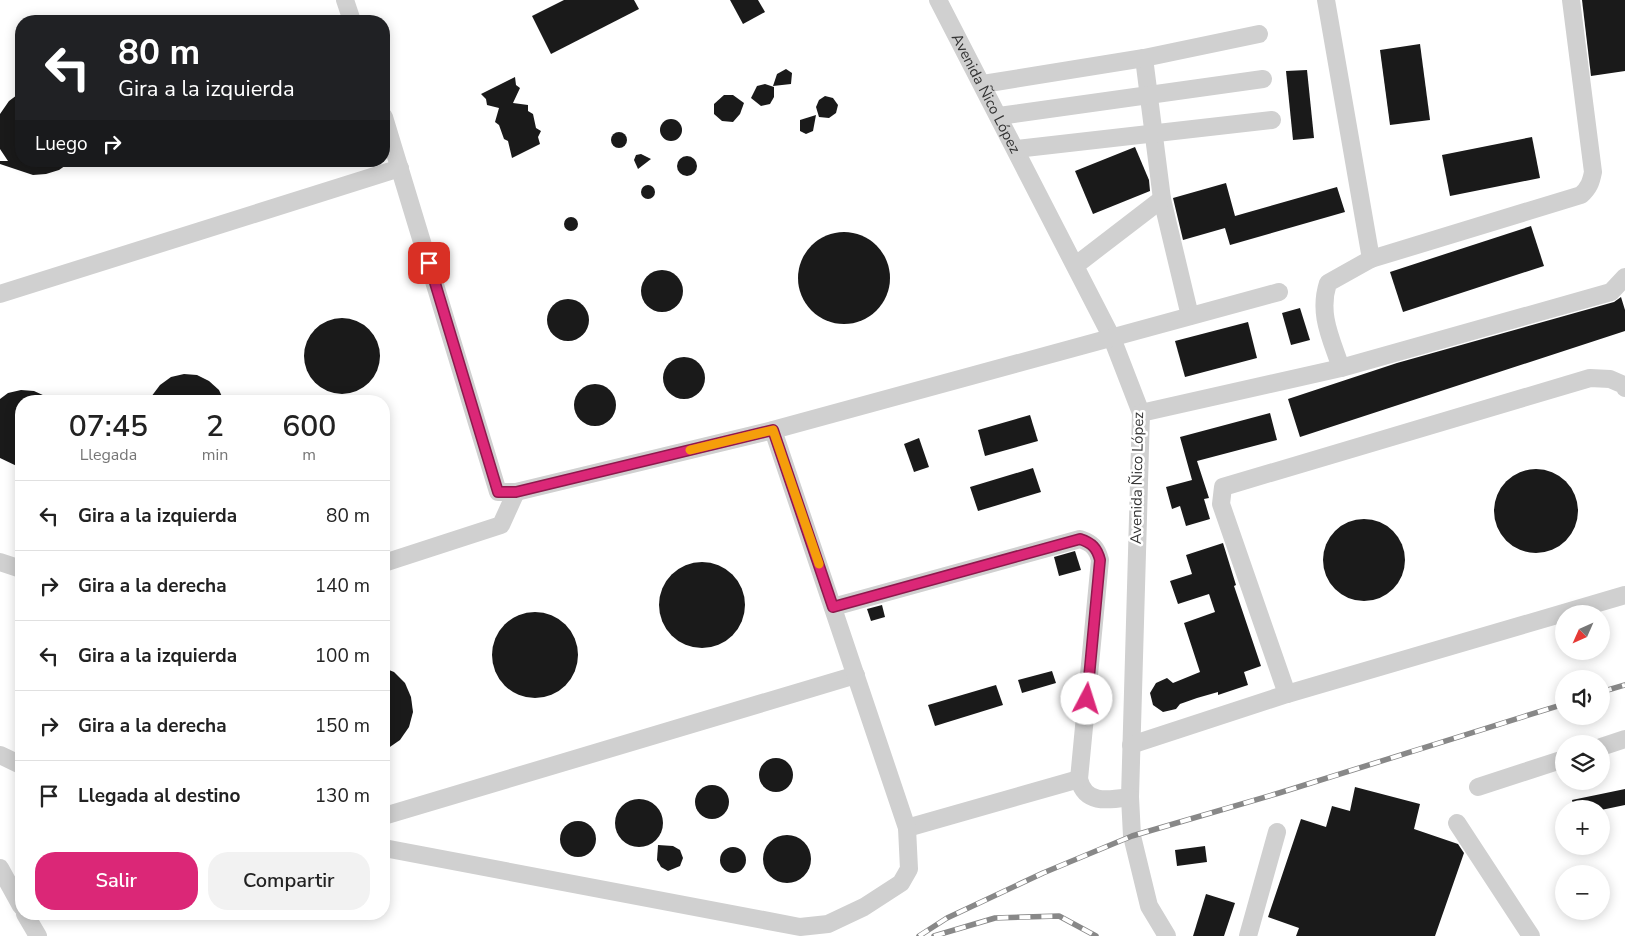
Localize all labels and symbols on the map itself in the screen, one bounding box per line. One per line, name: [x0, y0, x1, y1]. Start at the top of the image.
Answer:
street label: Avenida Ñico López: [947, 30, 1025, 157]
pin: [408, 242, 450, 284]
street label: Avenida Ñico López: [1126, 412, 1148, 544]
north arrow: [1555, 605, 1610, 660]
position arrow: [1060, 672, 1112, 724]

